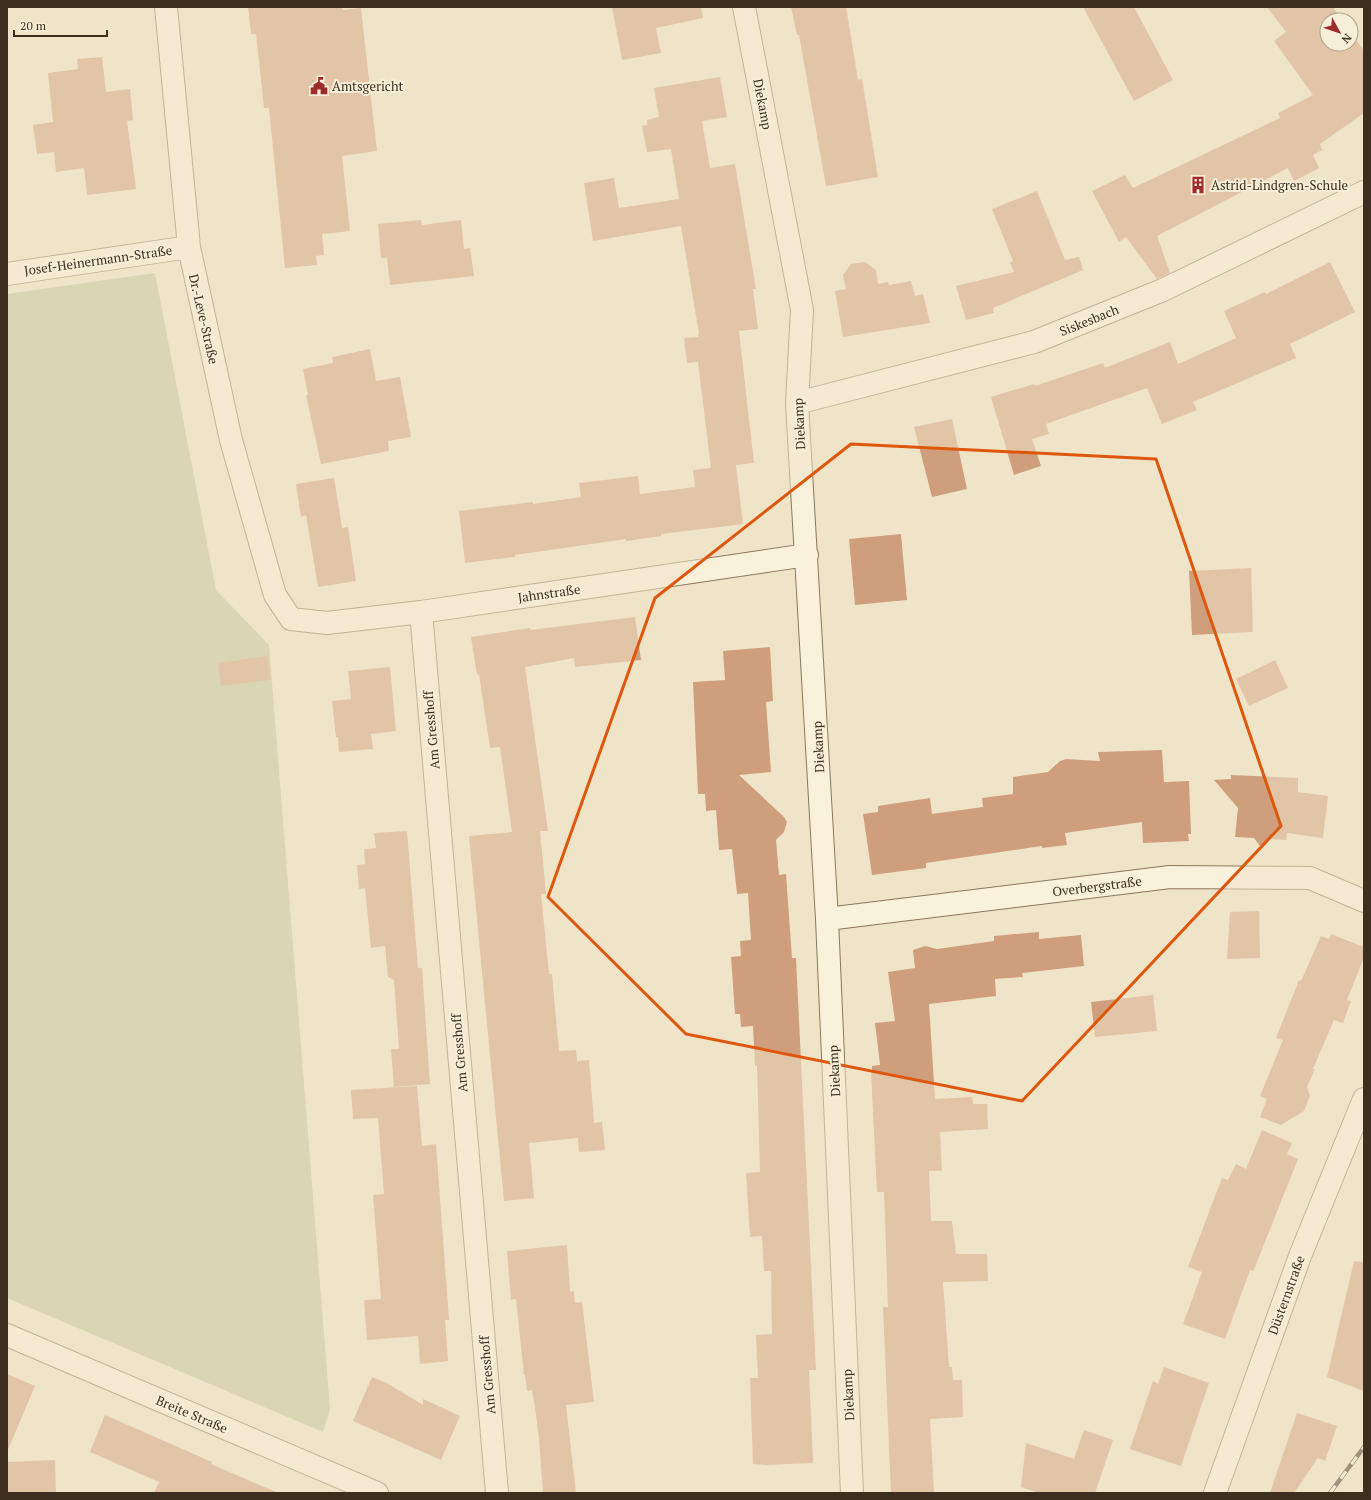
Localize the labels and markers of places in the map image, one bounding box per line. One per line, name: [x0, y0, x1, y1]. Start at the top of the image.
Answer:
public building icon: Amtsgericht: [309, 76, 329, 96]
place label: Amtsgericht: [332, 77, 404, 95]
building icon: Astrid-Lindgren-Schule: [1188, 175, 1208, 195]
place label: Astrid-Lindgren-Schule: [1211, 176, 1348, 194]

